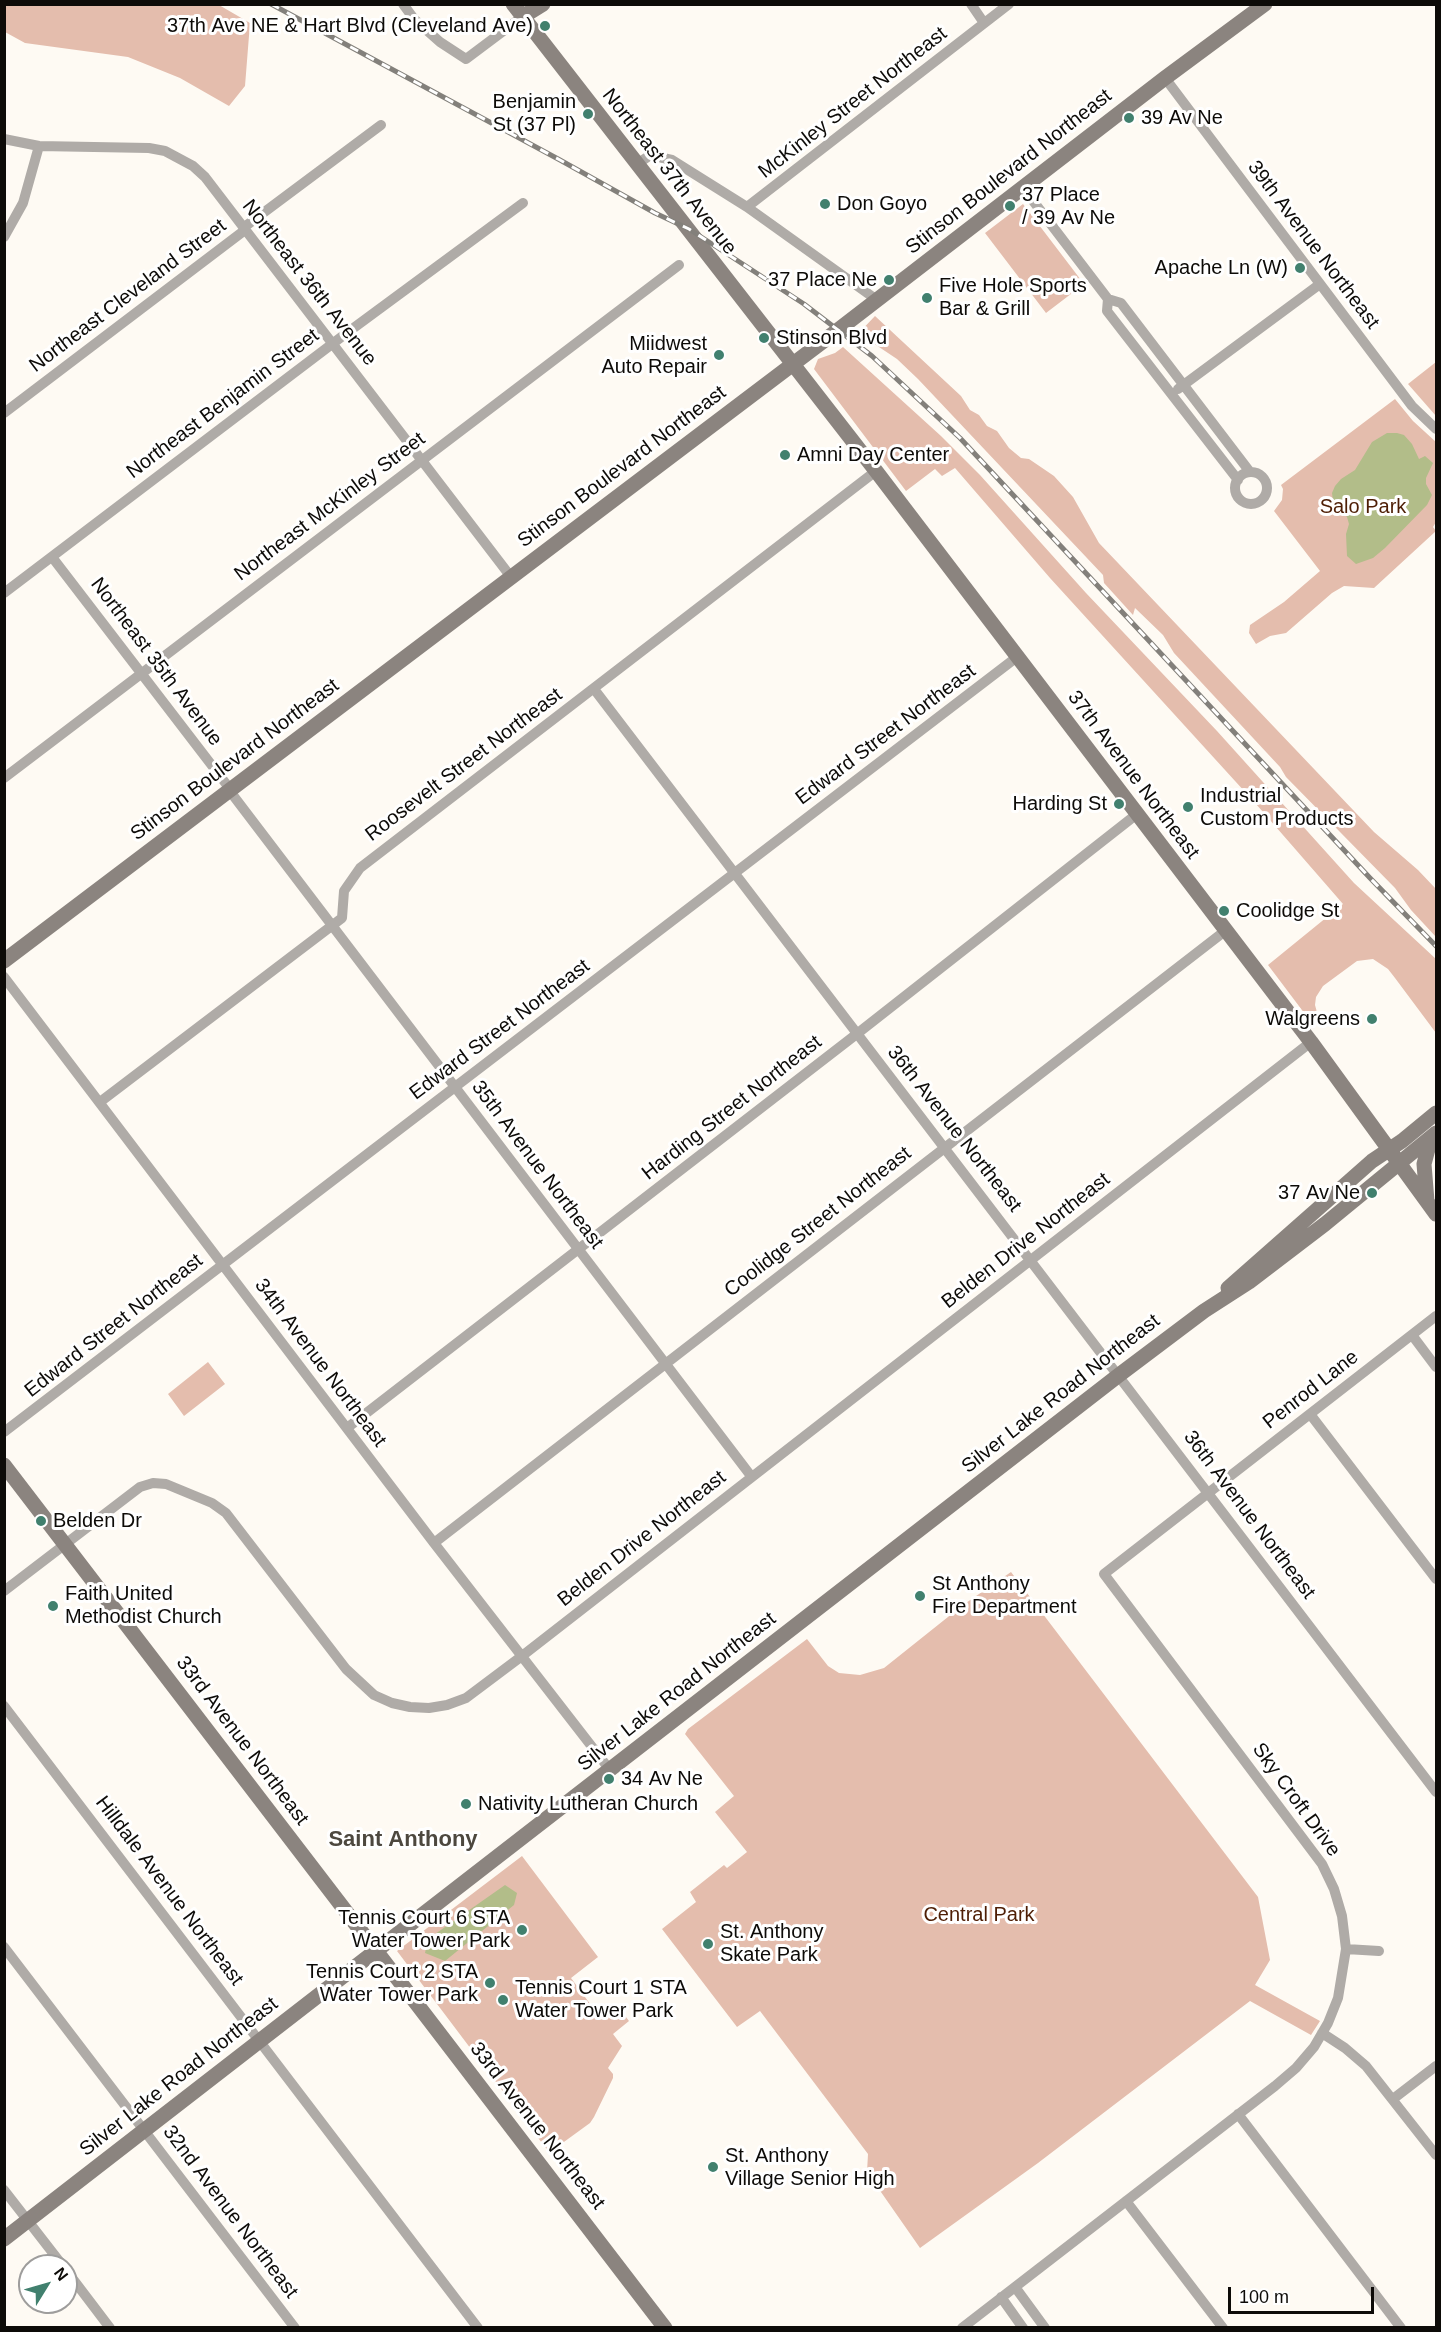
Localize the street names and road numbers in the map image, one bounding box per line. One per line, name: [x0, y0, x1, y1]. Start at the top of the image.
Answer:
street label: McKinley Street Northeast: [754, 22, 952, 184]
street label: Northeast 37th Avenue: [597, 84, 741, 260]
street label: Stinson Boulevard Northeast: [901, 84, 1117, 260]
street label: 39th Avenue Northeast: [1242, 156, 1384, 334]
street label: Northeast 36th Avenue: [237, 195, 381, 371]
street label: Northeast Cleveland Street: [25, 214, 231, 378]
street label: Northeast Benjamin Street: [122, 324, 324, 484]
street label: Stinson Boulevard Northeast: [513, 381, 731, 553]
street label: Northeast McKinley Street: [230, 428, 430, 586]
street label: Northeast 35th Avenue: [85, 573, 227, 751]
street label: Edward Street Northeast: [791, 660, 981, 810]
street label: Stinson Boulevard Northeast: [126, 674, 344, 846]
street label: Roosevelt Street Northeast: [361, 683, 567, 847]
street label: 37th Avenue Northeast: [1062, 686, 1204, 864]
street label: Edward Street Northeast: [405, 955, 595, 1105]
street label: Harding Street Northeast: [637, 1030, 827, 1186]
street label: 36th Avenue Northeast: [882, 1041, 1026, 1217]
street label: 35th Avenue Northeast: [466, 1076, 608, 1254]
street label: Coolidge Street Northeast: [720, 1142, 916, 1302]
street label: Belden Drive Northeast: [937, 1168, 1115, 1314]
street label: Edward Street Northeast: [20, 1249, 208, 1403]
street label: 34th Avenue Northeast: [249, 1274, 391, 1452]
street label: Silver Lake Road Northeast: [957, 1309, 1165, 1479]
street label: Penrod Lane: [1258, 1345, 1364, 1435]
street label: 36th Avenue Northeast: [1178, 1426, 1320, 1604]
street label: Belden Drive Northeast: [553, 1466, 731, 1612]
street label: Silver Lake Road Northeast: [573, 1607, 781, 1777]
street label: 33rd Avenue Northeast: [171, 1652, 313, 1830]
street label: Sky Croft Drive: [1247, 1739, 1345, 1861]
street label: Hilldale Avenue Northeast: [90, 1792, 248, 1990]
street label: Silver Lake Road Northeast: [75, 1992, 283, 2162]
street label: 33rd Avenue Northeast: [464, 2038, 610, 2214]
street label: 32nd Avenue Northeast: [157, 2121, 303, 2303]

